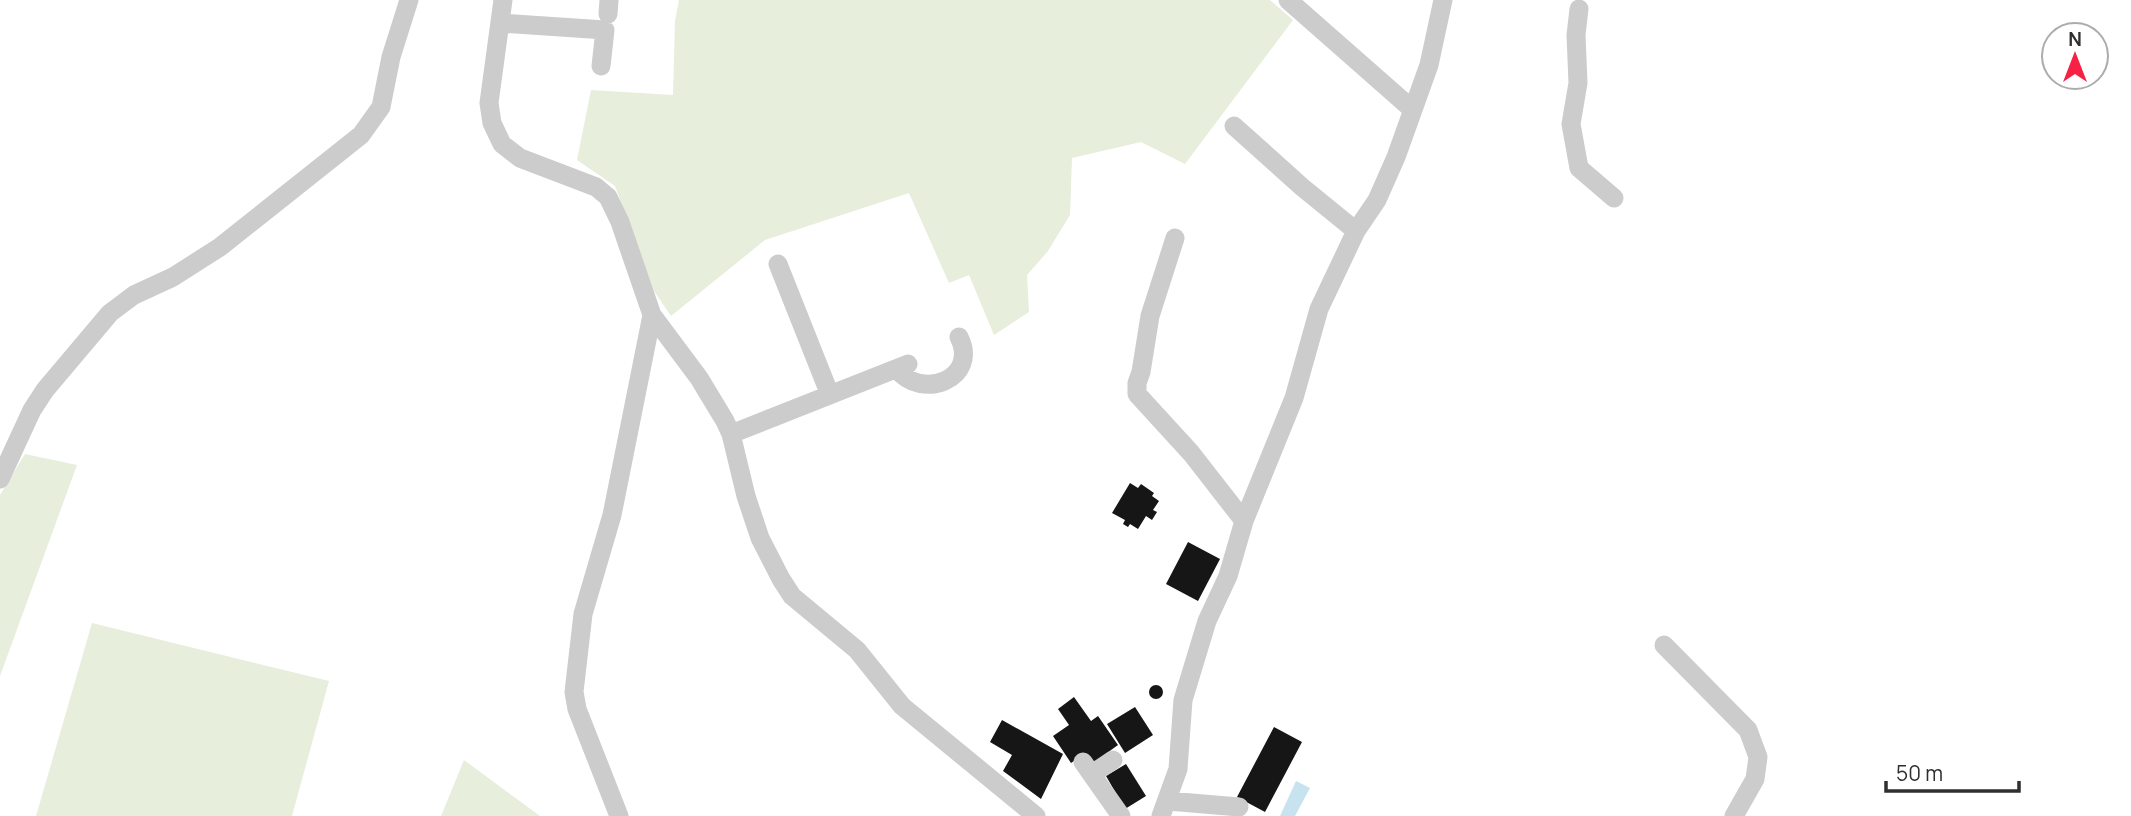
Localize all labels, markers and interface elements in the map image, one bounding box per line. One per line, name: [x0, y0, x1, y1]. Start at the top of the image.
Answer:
north arrow: [2040, 21, 2110, 91]
text: N: [2068, 26, 2082, 52]
scale bar: [1886, 750, 2019, 794]
text: 50 m: [1896, 759, 1943, 787]

